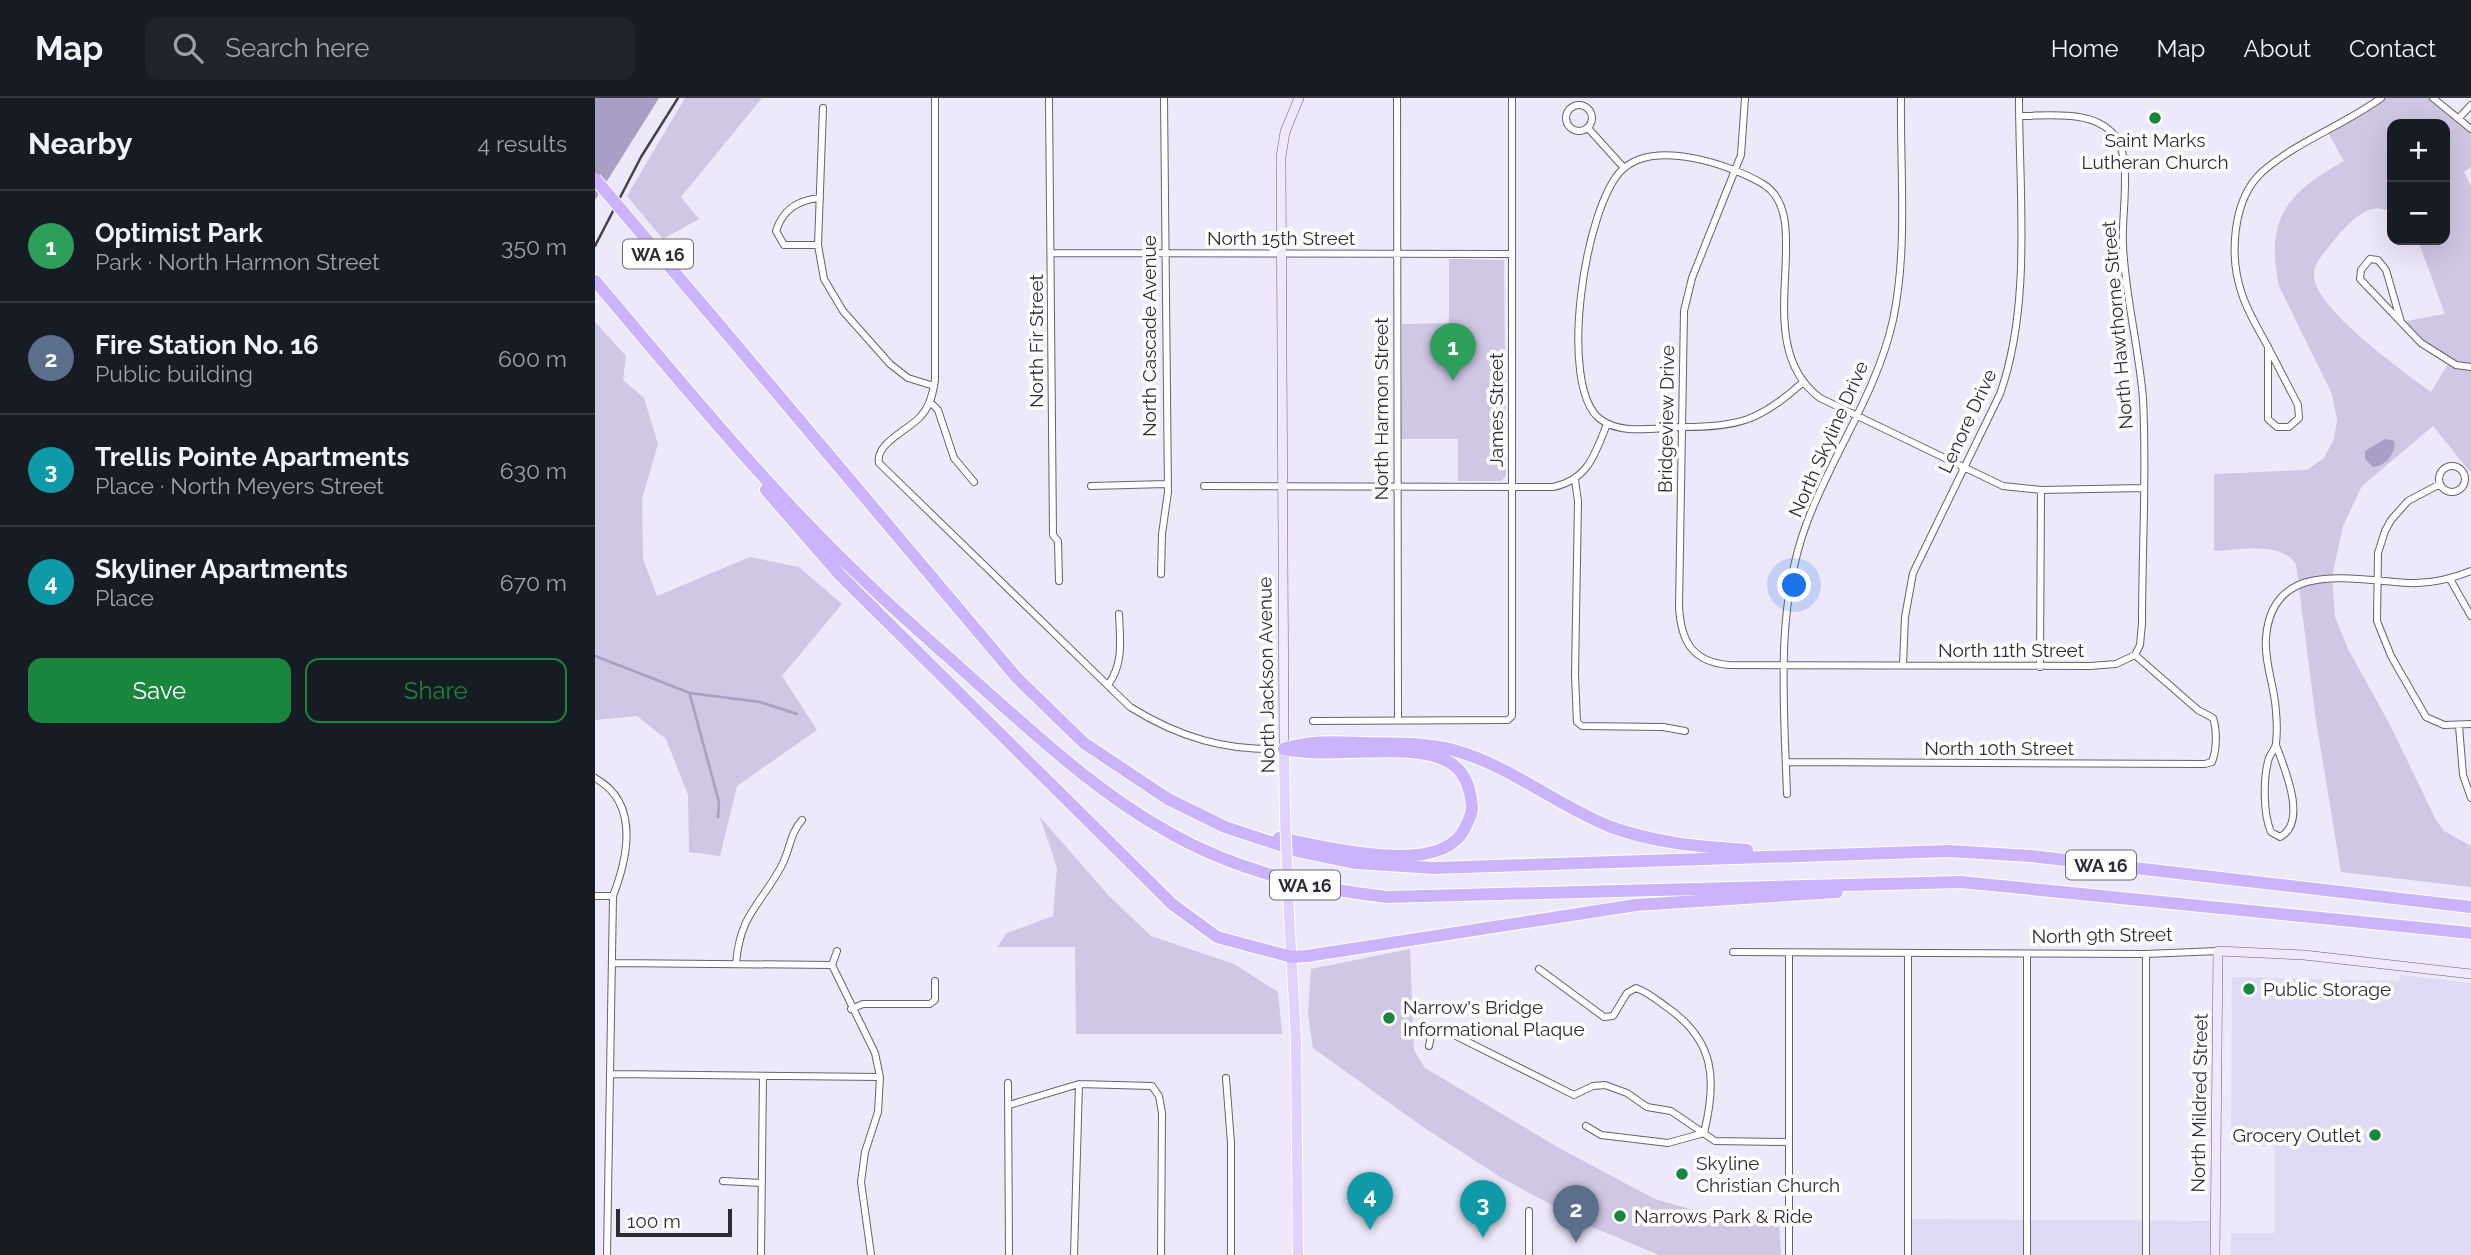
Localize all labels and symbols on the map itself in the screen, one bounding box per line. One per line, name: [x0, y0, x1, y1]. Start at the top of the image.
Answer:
marker: Saint Marks Lutheran Church: [2147, 110, 2163, 126]
place label: Saint Marks Lutheran Church: [2081, 129, 2229, 173]
street label: North Hawthorne Street: [2097, 219, 2137, 430]
street label: North 15th Street: [1207, 227, 1356, 249]
street label: North Cascade Avenue: [1138, 235, 1160, 437]
road number: WA 16: [623, 239, 693, 268]
street label: North Fir Street: [1025, 273, 1047, 408]
street label: North Harmon Street: [1370, 317, 1392, 501]
pin: 1: [1430, 323, 1476, 381]
street label: Bridgeview Drive: [1654, 345, 1678, 493]
street label: James Street: [1485, 352, 1507, 467]
street label: North Skyline Drive: [1784, 358, 1872, 520]
street label: Lenore Drive: [1933, 366, 2001, 476]
your location: [1777, 568, 1811, 602]
street label: North Jackson Avenue: [1253, 577, 1279, 773]
street label: North 11th Street: [1938, 639, 2085, 661]
street label: North 10th Street: [1924, 737, 2074, 759]
road number: WA 16: [2066, 850, 2136, 880]
road number: WA 16: [1270, 870, 1340, 900]
street label: North 9th Street: [2031, 923, 2173, 947]
place label: Public Storage: [2263, 978, 2391, 1000]
marker: Public Storage: [2241, 981, 2257, 997]
place label: Narrow's Bridge Informational Plaque: [1403, 996, 1585, 1040]
marker: Narrow's Bridge Informational Plaque: [1381, 1010, 1397, 1026]
street label: North Mildred Street: [2186, 1012, 2212, 1193]
place label: Grocery Outlet: [2232, 1124, 2362, 1146]
marker: Grocery Outlet: [2367, 1127, 2383, 1143]
place label: Skyline Christian Church: [1696, 1152, 1840, 1196]
marker: Skyline Christian Church: [1674, 1166, 1690, 1182]
pin: 4: [1347, 1172, 1393, 1230]
pin: 3: [1460, 1180, 1506, 1238]
pin: 2: [1553, 1185, 1599, 1243]
place label: Narrows Park & Ride: [1634, 1205, 1813, 1227]
scale bar: [616, 1206, 731, 1238]
marker: Narrows Park & Ride: [1612, 1208, 1628, 1224]

